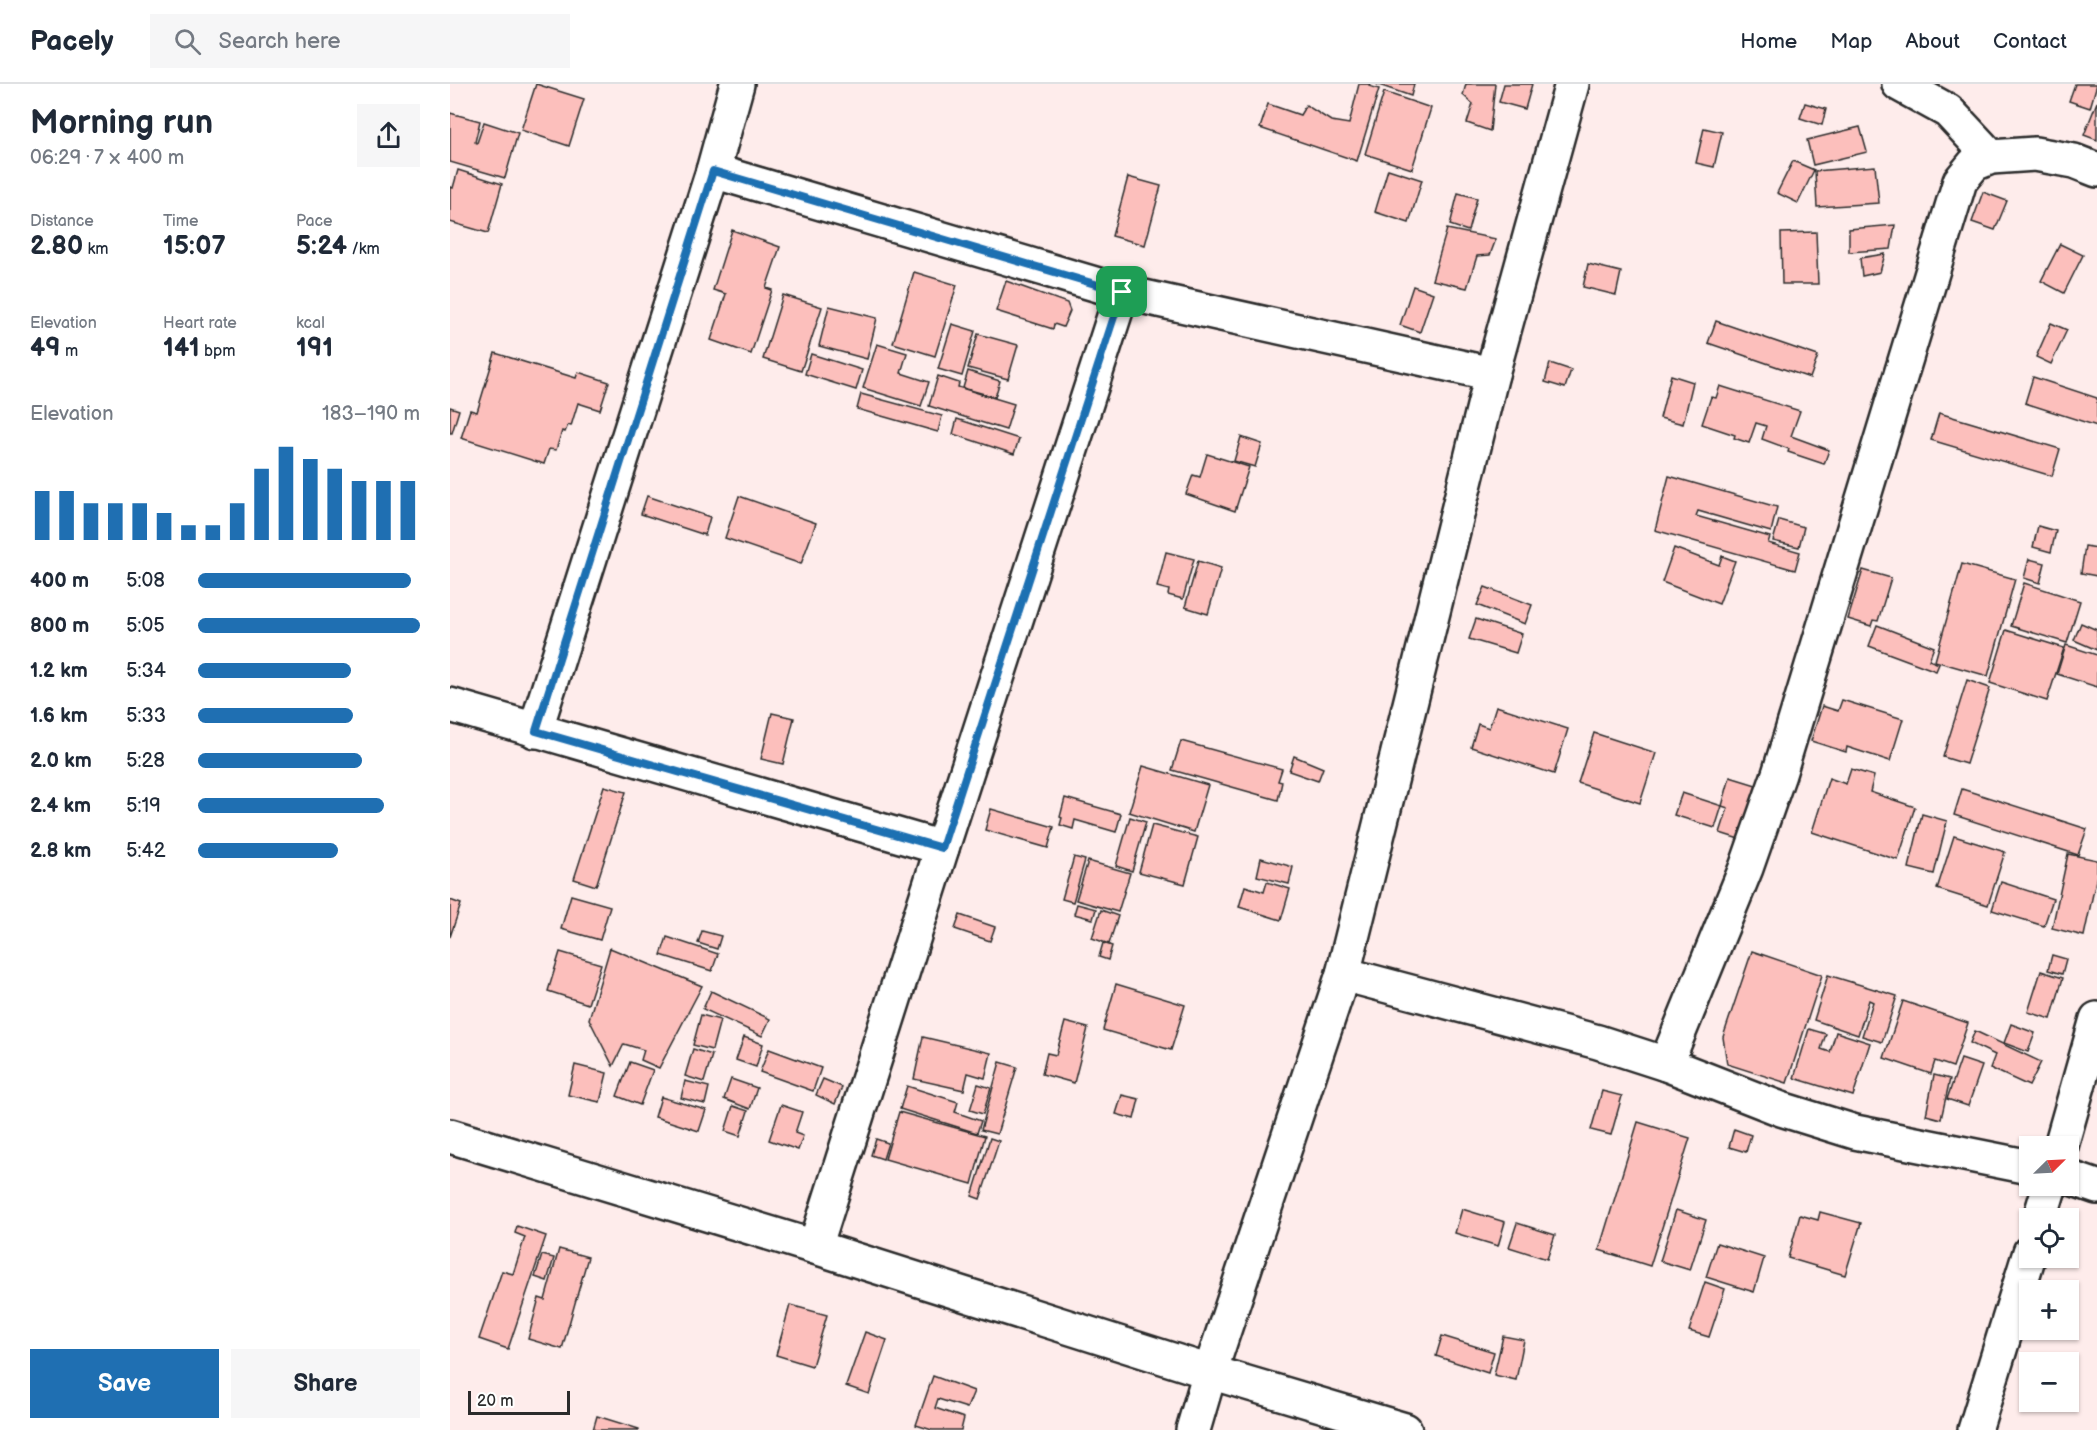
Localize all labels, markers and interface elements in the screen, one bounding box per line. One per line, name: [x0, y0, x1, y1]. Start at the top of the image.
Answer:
search box: [150, 14, 570, 68]
text: Pacely: [30, 25, 114, 58]
icon: search: [171, 25, 204, 58]
text: Search here: [219, 28, 341, 55]
text: Home: [1740, 29, 1797, 54]
text: Map: [1830, 29, 1872, 54]
text: About: [1905, 29, 1960, 54]
text: Contact: [1993, 29, 2067, 54]
text: Morning run: [30, 103, 213, 143]
button: share: [357, 104, 420, 167]
text: 06:29 · 7 × 400 m: [30, 146, 184, 170]
text: Distance: [30, 212, 94, 231]
text: Time: [163, 212, 198, 231]
text: Pace: [296, 212, 332, 231]
text: 2.80: [30, 231, 83, 262]
text: 15:07: [163, 231, 226, 262]
text: 5:24: [296, 231, 347, 262]
text: km: [83, 240, 109, 259]
text: /km: [347, 240, 380, 259]
pin: [1096, 266, 1147, 317]
icon: arrive: [1105, 275, 1138, 308]
text: Elevation: [30, 314, 97, 333]
text: Heart rate: [163, 314, 237, 333]
text: kcal: [296, 314, 325, 333]
text: 49: [30, 333, 61, 364]
text: 141: [163, 333, 200, 364]
text: 191: [296, 333, 333, 364]
text: m: [61, 342, 78, 361]
text: bpm: [200, 342, 236, 361]
text: Elevation: [30, 402, 113, 426]
text: 183–190 m: [322, 402, 420, 426]
text: 400 m: [30, 569, 89, 593]
text: 5:08: [126, 569, 165, 593]
text: 800 m: [30, 614, 89, 638]
text: 5:05: [126, 614, 165, 638]
text: 1.2 km: [30, 659, 88, 683]
text: 5:34: [126, 659, 166, 683]
text: 1.6 km: [30, 704, 88, 728]
text: 5:33: [126, 704, 166, 728]
text: 2.0 km: [30, 749, 92, 773]
text: 5:28: [126, 749, 165, 773]
text: 2.4 km: [30, 794, 91, 818]
text: 5:19: [126, 794, 161, 818]
text: 2.8 km: [30, 839, 91, 863]
text: 5:42: [126, 839, 166, 863]
north arrow: [2019, 1136, 2079, 1196]
map controls: [2019, 1136, 2079, 1412]
button: locate: [2019, 1208, 2079, 1268]
button: +: [2019, 1280, 2079, 1340]
button: Save: [30, 1349, 219, 1418]
button: Share: [231, 1349, 420, 1418]
button: −: [2019, 1352, 2079, 1412]
scale bar: [468, 1388, 570, 1416]
text: 20 m: [477, 1392, 513, 1411]

